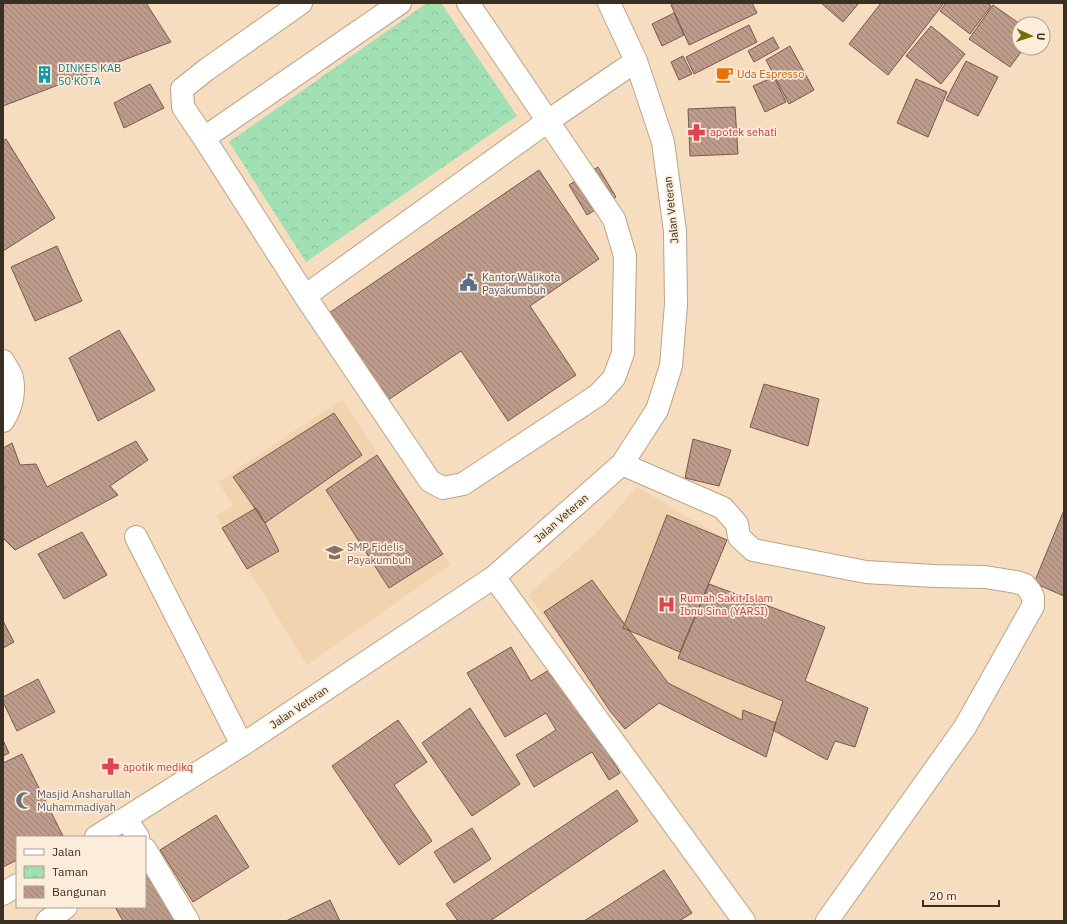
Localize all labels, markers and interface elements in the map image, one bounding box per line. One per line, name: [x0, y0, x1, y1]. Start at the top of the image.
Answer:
north arrow: [1011, 16, 1051, 56]
text: U: [1034, 32, 1048, 41]
place label: DINKES KAB 50 KOTA: [58, 61, 121, 88]
building icon: DINKES KAB 50 KOTA: [35, 64, 55, 84]
cafe icon: Uda Espresso: [714, 64, 734, 84]
place label: Uda Espresso: [737, 67, 804, 81]
pharmacy icon: apotek sehati: [687, 122, 707, 142]
place label: apotek sehati: [710, 125, 777, 139]
street label: Jalan Veteran: [661, 176, 681, 244]
place label: Kantor Walikota Payakumbuh: [482, 270, 560, 297]
public building icon: Kantor Walikota Payakumbuh: [459, 273, 479, 293]
street label: Jalan Veteran: [531, 491, 591, 545]
place label: SMP Fidelis Payakumbuh: [347, 540, 411, 567]
school or university icon: SMP Fidelis Payakumbuh: [324, 543, 344, 563]
place label: Rumah Sakit Islam Ibnu Sina (YARSI): [680, 591, 773, 618]
hospital icon: Rumah Sakit Islam Ibnu Sina (YARSI): [657, 594, 677, 614]
street label: Jalan Veteran: [267, 682, 331, 732]
pharmacy icon: apotik medikq: [100, 757, 120, 777]
place label: apotik medikq: [123, 760, 193, 774]
place label: Masjid Ansharullah Muhammadiyah: [37, 787, 131, 814]
mosque icon: Masjid Ansharullah Muhammadiyah: [14, 790, 34, 810]
legend: [16, 836, 146, 908]
text: Jalan: [52, 844, 81, 859]
text: Taman: [52, 864, 88, 879]
scale bar: [923, 882, 999, 908]
text: Bangunan: [52, 884, 106, 899]
text: 20 m: [929, 888, 957, 903]

